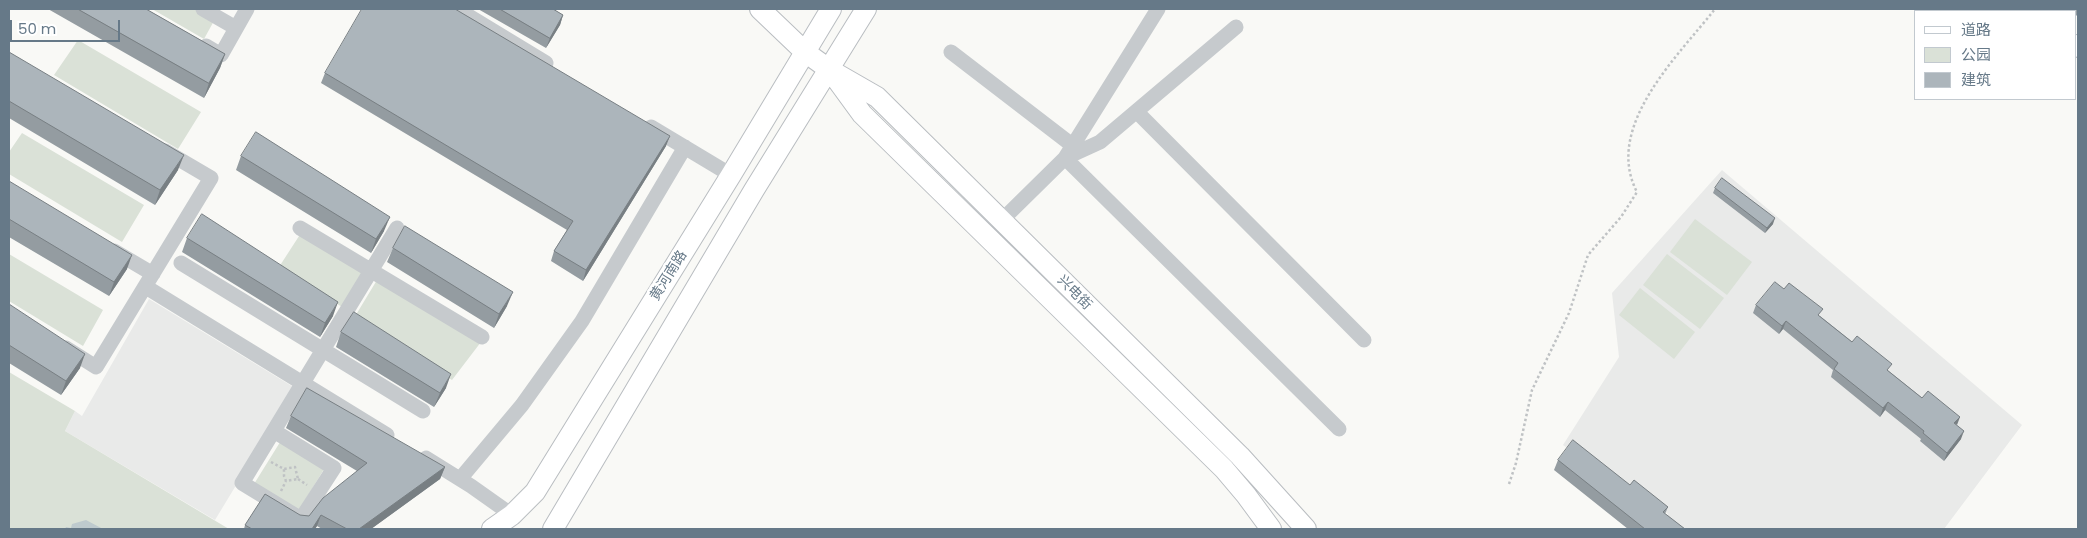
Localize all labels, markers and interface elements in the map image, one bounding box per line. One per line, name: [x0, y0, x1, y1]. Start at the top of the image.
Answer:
scale bar: [12, 10, 122, 42]
legend: [1914, 10, 2077, 100]
text: 50 m: [18, 18, 56, 39]
text: 道路: [1961, 19, 1991, 40]
text: 公园: [1961, 44, 1991, 65]
text: 建筑: [1961, 69, 1991, 90]
street label: 黄河南路: [647, 248, 691, 304]
street label: 兴电街: [1053, 272, 1095, 314]

